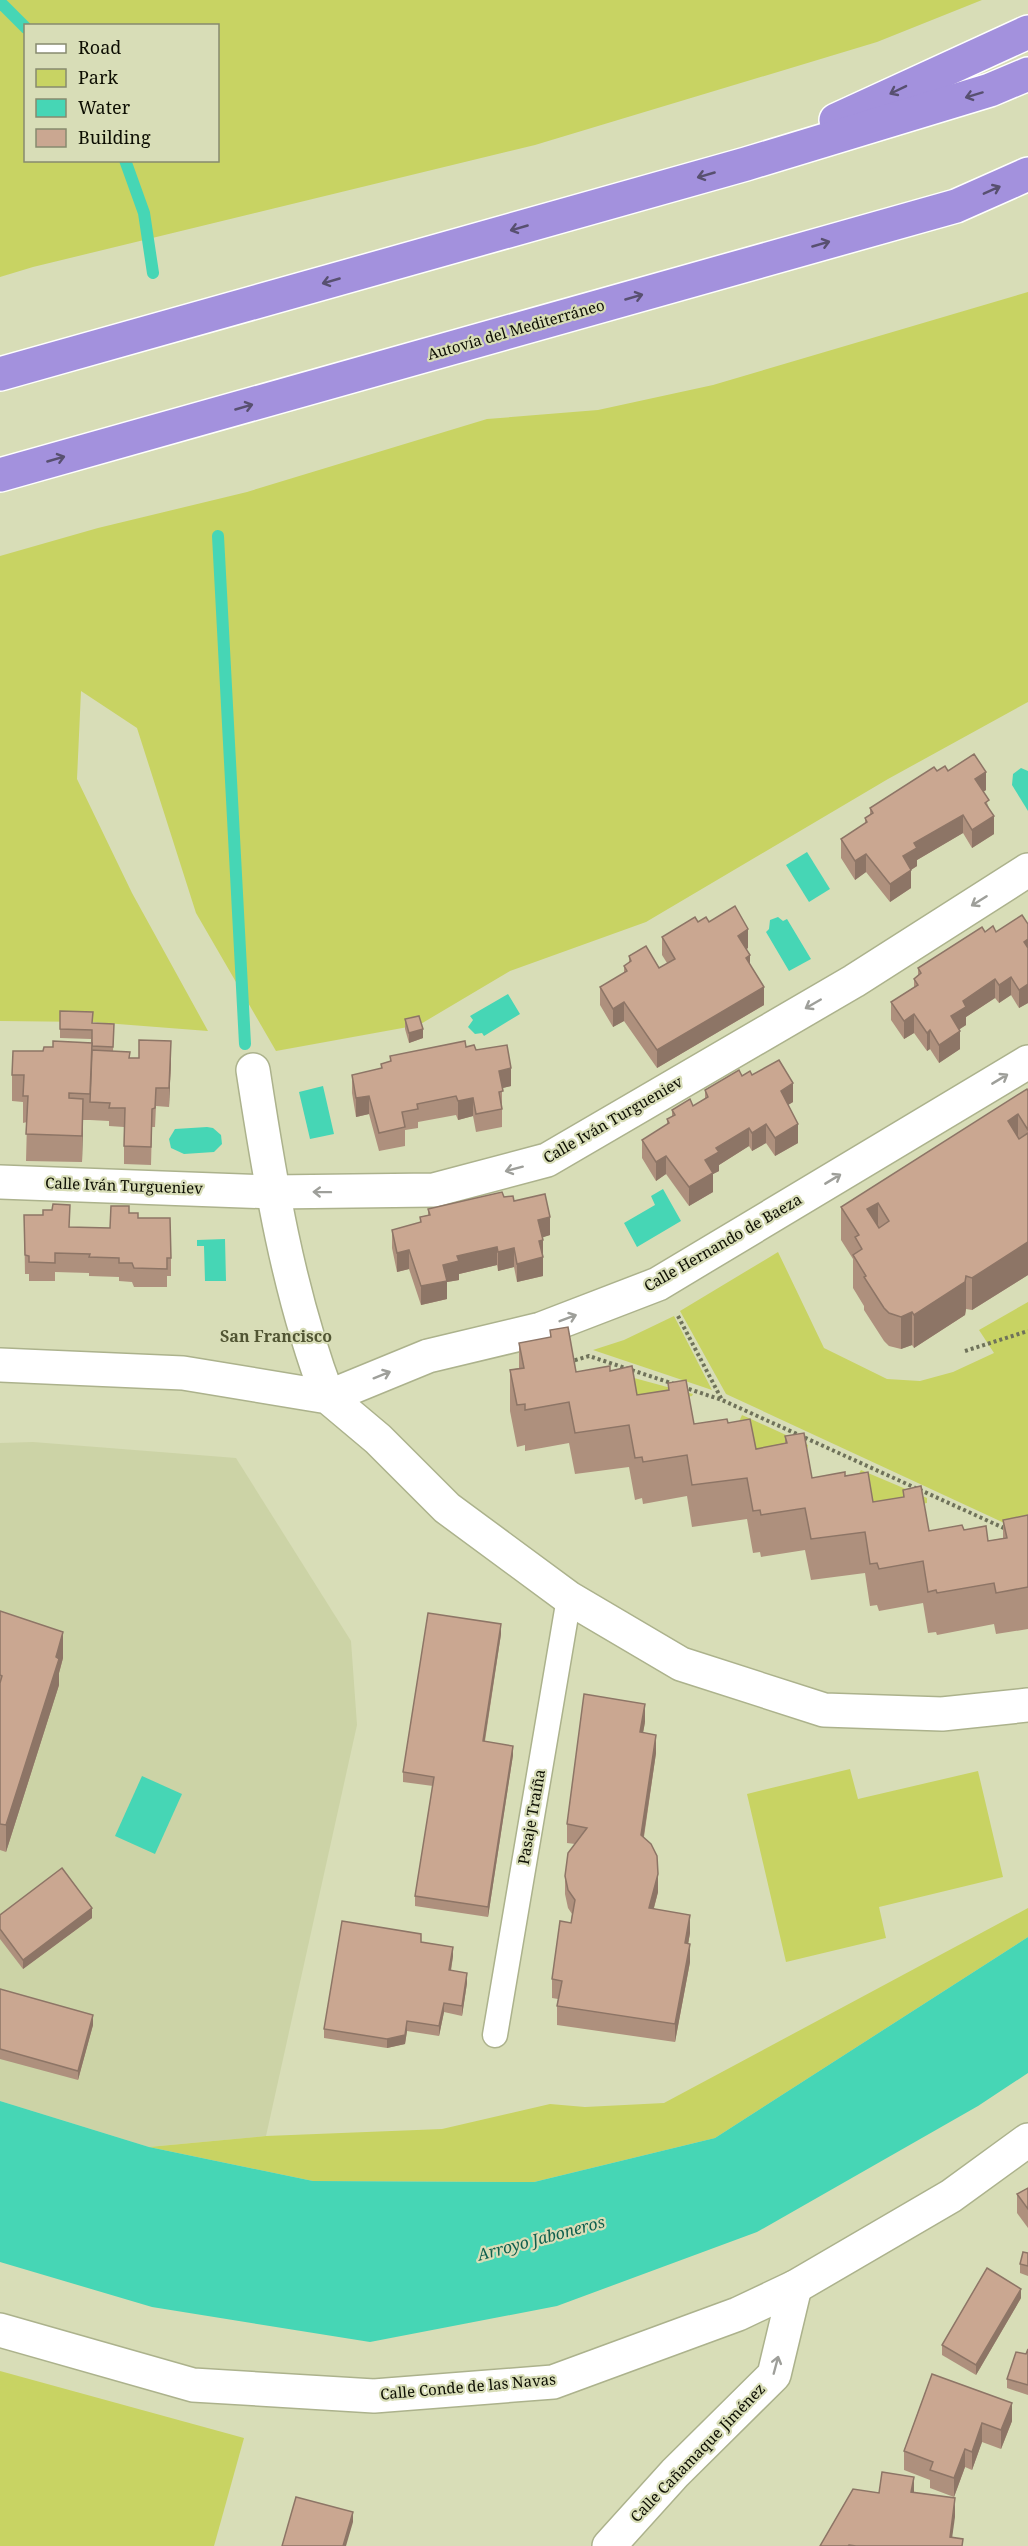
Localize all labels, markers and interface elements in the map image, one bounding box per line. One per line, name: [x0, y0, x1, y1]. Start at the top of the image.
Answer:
legend: [24, 24, 219, 162]
text: Road: [78, 35, 121, 59]
text: Park: [78, 65, 118, 89]
one-way arrow: [889, 85, 907, 97]
one-way arrow: [965, 90, 984, 101]
text: Water: [78, 95, 131, 119]
text: Building: [78, 125, 151, 149]
one-way arrow: [697, 170, 716, 181]
one-way arrow: [983, 184, 1001, 195]
one-way arrow: [510, 223, 529, 234]
one-way arrow: [812, 238, 831, 249]
one-way arrow: [322, 276, 341, 287]
one-way arrow: [624, 290, 643, 302]
street label: Autovía del Mediterráneo: [425, 294, 607, 364]
one-way arrow: [234, 400, 253, 412]
one-way arrow: [46, 453, 65, 465]
one-way arrow: [970, 895, 987, 908]
one-way arrow: [805, 999, 822, 1011]
street label: Calle Iván Turgueniev: [539, 1071, 686, 1167]
one-way arrow: [991, 1072, 1008, 1084]
one-way arrow: [505, 1163, 524, 1175]
street label: Calle Iván Turgueniev: [45, 1172, 203, 1198]
one-way arrow: [824, 1173, 841, 1185]
one-way arrow: [313, 1186, 333, 1198]
street label: Calle Hernando de Baeza: [640, 1189, 805, 1296]
one-way arrow: [558, 1312, 577, 1323]
district label: San Francisco: [220, 1325, 332, 1347]
one-way arrow: [372, 1368, 391, 1379]
street label: Pasaje Traíña: [513, 1768, 549, 1866]
water label: Arroyo Jaboneros: [474, 2210, 607, 2266]
one-way arrow: [771, 2356, 782, 2375]
street label: Calle Conde de las Navas: [379, 2368, 557, 2404]
street label: Calle Cañamaque Jiménez: [626, 2379, 769, 2526]

